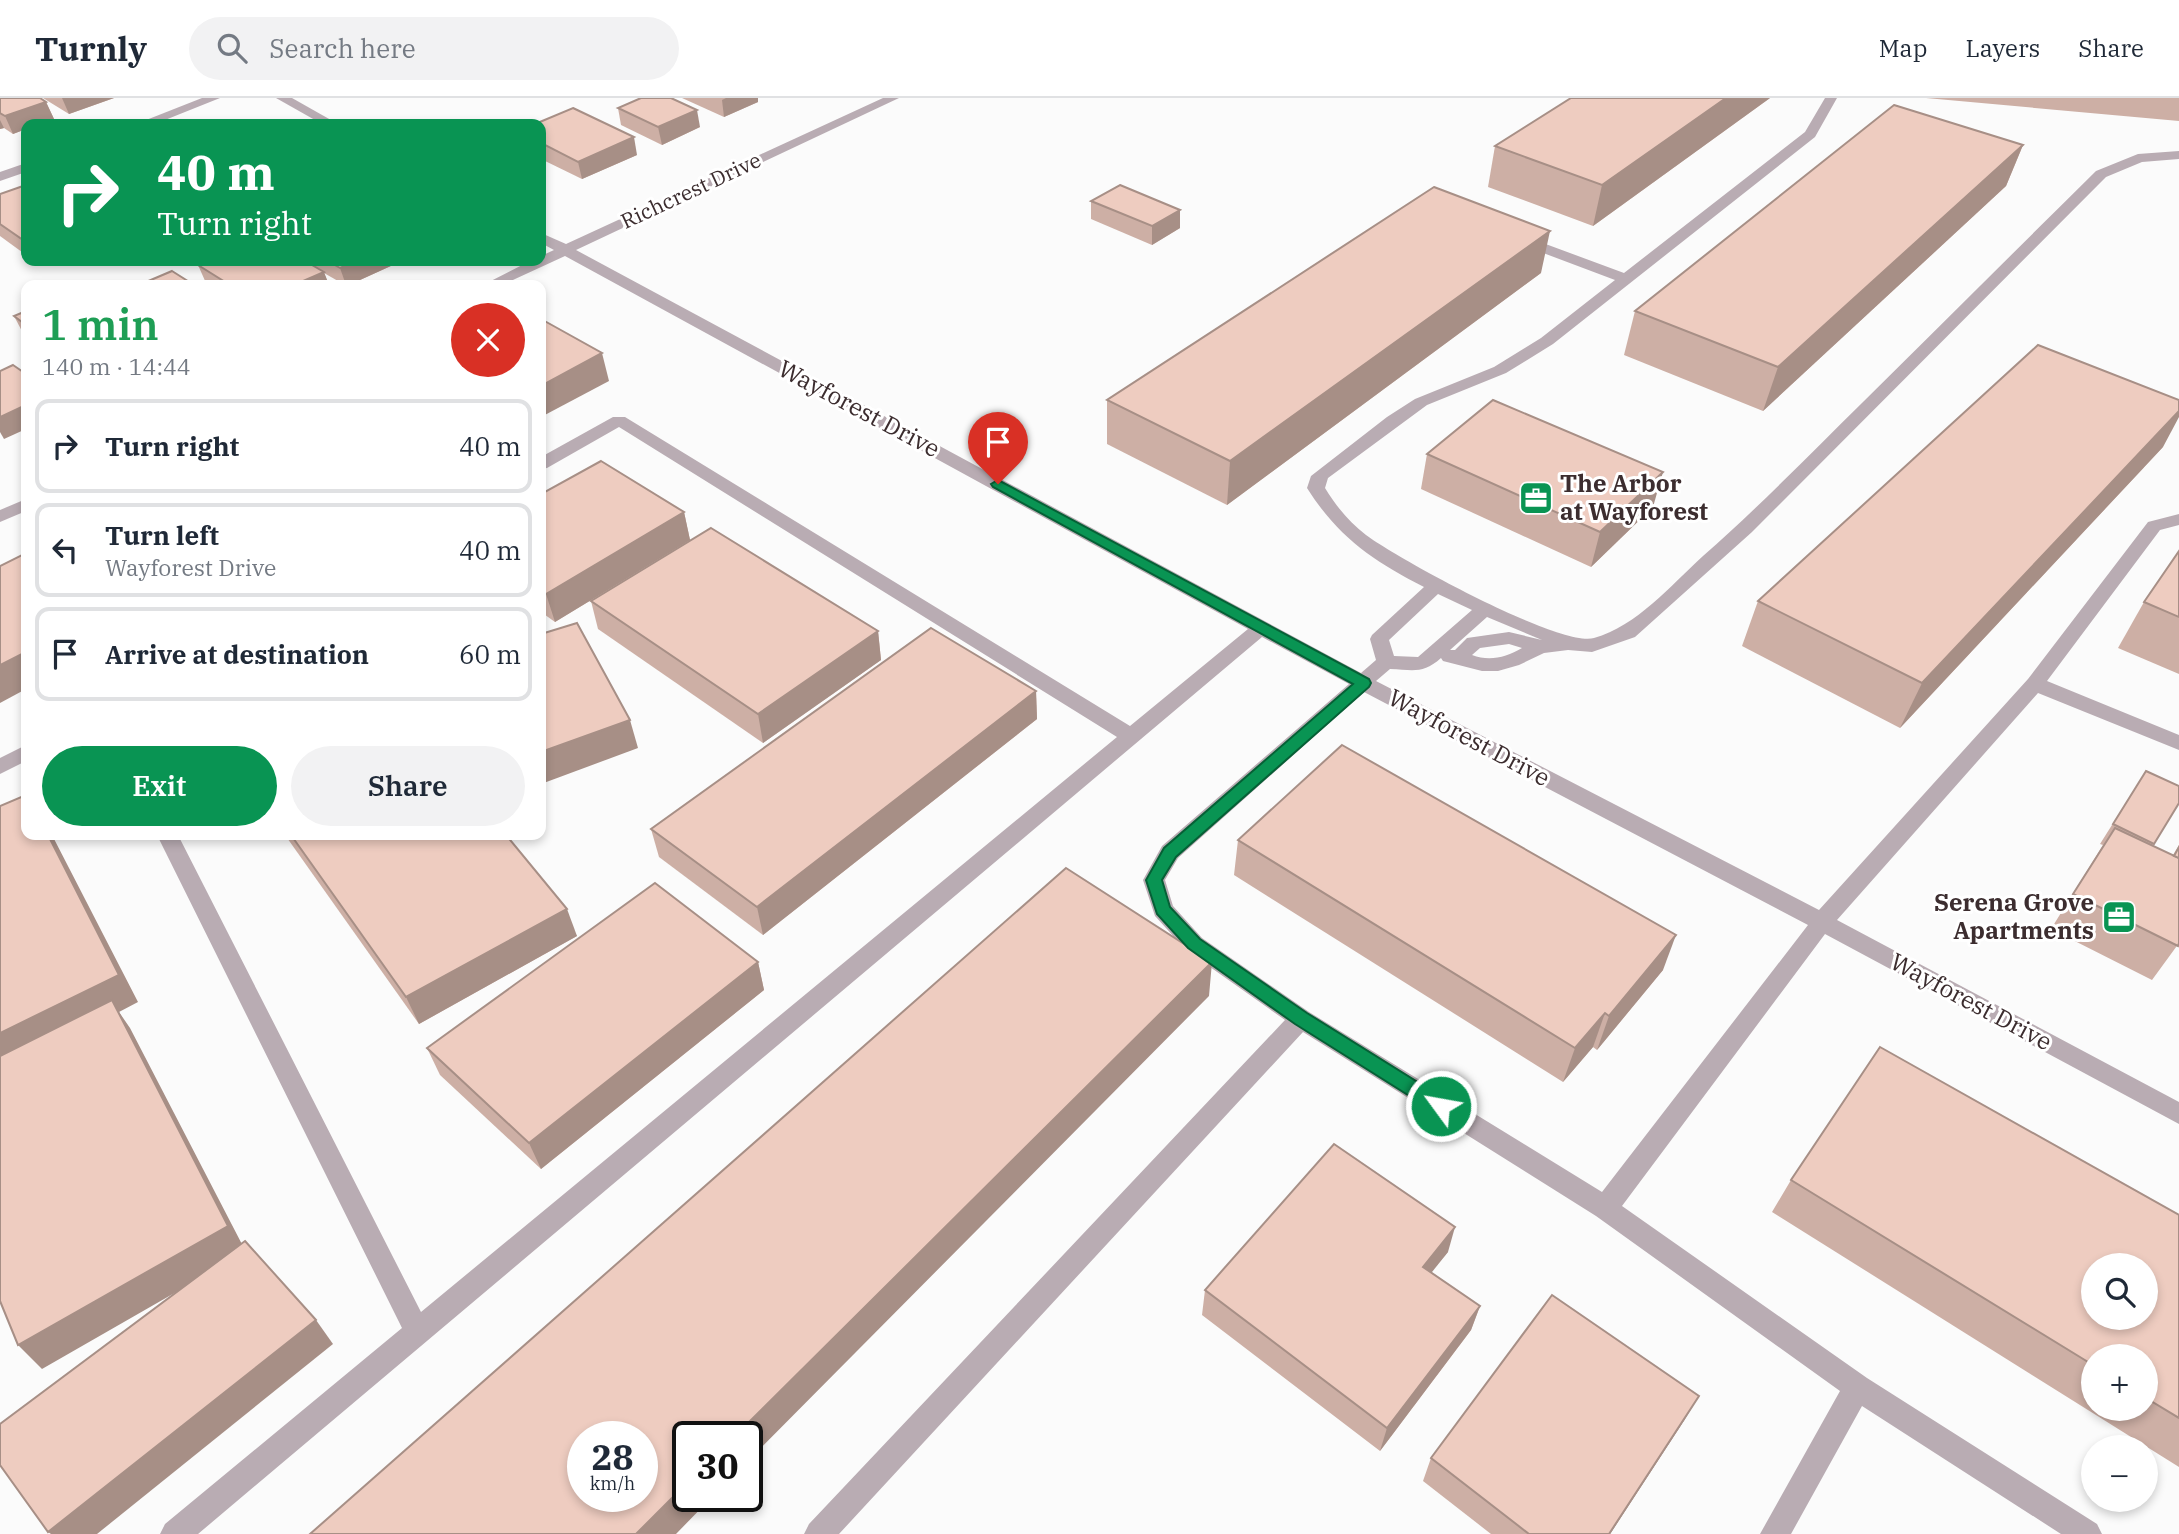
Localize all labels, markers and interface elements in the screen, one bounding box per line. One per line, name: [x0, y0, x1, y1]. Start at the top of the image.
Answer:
search box: [189, 17, 679, 80]
text: Turnly: [35, 27, 147, 70]
icon: search: [213, 29, 251, 67]
text: Search here: [269, 31, 416, 65]
text: Map: [1879, 32, 1927, 64]
text: Layers: [1965, 32, 2040, 64]
text: Share: [2078, 32, 2144, 64]
text: 40 m: [157, 140, 275, 203]
street label: Richcrest Drive: [616, 145, 765, 235]
icon: right: [42, 147, 133, 238]
text: Turn right: [157, 202, 312, 244]
text: 1 min: [42, 297, 159, 352]
button: close: [451, 303, 525, 377]
text: 140 m · 14:44: [42, 351, 191, 381]
street label: Wayforest Drive: [773, 352, 946, 464]
pin: [968, 412, 1028, 484]
icon: arrive: [979, 423, 1017, 461]
icon: right: [46, 427, 84, 465]
text: Turn right: [105, 429, 239, 463]
text: 40 m: [459, 429, 521, 463]
place label: The Arbor at Wayforest: [1560, 467, 1708, 527]
office icon: The Arbor at Wayforest: [1517, 479, 1555, 517]
text: Turn left: [105, 518, 219, 552]
icon: left: [46, 531, 84, 569]
text: 40 m: [459, 533, 521, 567]
text: Wayforest Drive: [105, 552, 276, 582]
icon: arrive: [46, 635, 84, 673]
text: Arrive at destination: [105, 637, 369, 671]
text: 60 m: [459, 637, 521, 671]
street label: Wayforest Drive: [1383, 681, 1556, 793]
button: Exit: [42, 746, 277, 826]
button: Share: [291, 746, 525, 826]
place label: Serena Grove Apartments: [1934, 886, 2094, 946]
office icon: Serena Grove Apartments: [2100, 898, 2138, 936]
street label: Wayforest Drive: [1885, 945, 2058, 1057]
position arrow: [1404, 1069, 1478, 1143]
map controls: [2081, 1253, 2158, 1512]
button: search: [2081, 1253, 2158, 1330]
button: +: [2081, 1344, 2158, 1421]
speed limit sign: 30: [672, 1421, 763, 1512]
text: 28: [591, 1434, 634, 1480]
button: −: [2081, 1435, 2158, 1512]
text: km/h: [590, 1472, 635, 1495]

